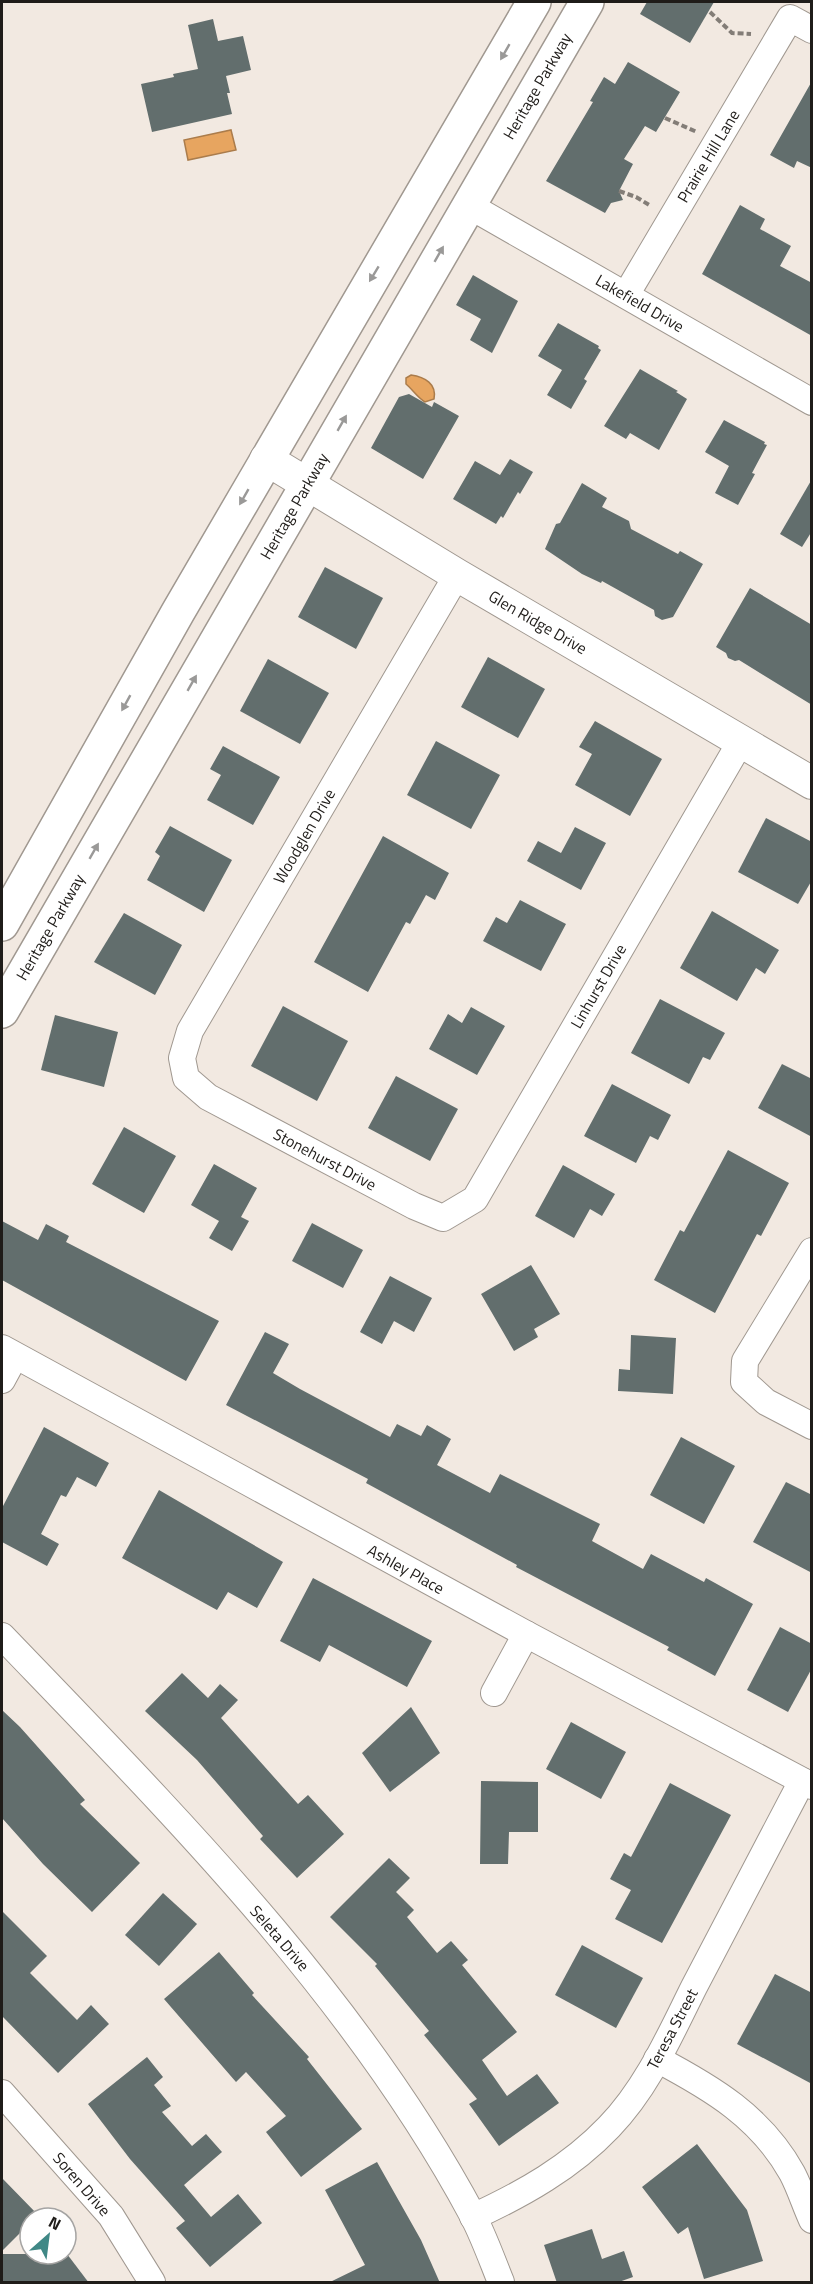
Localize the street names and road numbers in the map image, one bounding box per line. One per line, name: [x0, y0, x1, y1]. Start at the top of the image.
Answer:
street label: Heritage Parkway: [497, 28, 577, 144]
street label: Prairie Hill Lane: [671, 105, 745, 207]
street label: Lakefield Drive: [591, 268, 689, 338]
street label: Heritage Parkway: [254, 448, 334, 564]
street label: Glen Ridge Drive: [484, 584, 592, 660]
street label: Woodglen Drive: [267, 784, 341, 888]
street label: Heritage Parkway: [10, 869, 90, 985]
street label: Linhurst Drive: [564, 939, 632, 1033]
street label: Stonehurst Drive: [269, 1122, 381, 1196]
street label: Ashley Place: [363, 1538, 449, 1600]
street label: Seleta Drive: [244, 1900, 316, 1976]
street label: Teresa Street: [641, 1984, 704, 2074]
street label: Soren Drive: [47, 2147, 117, 2221]

